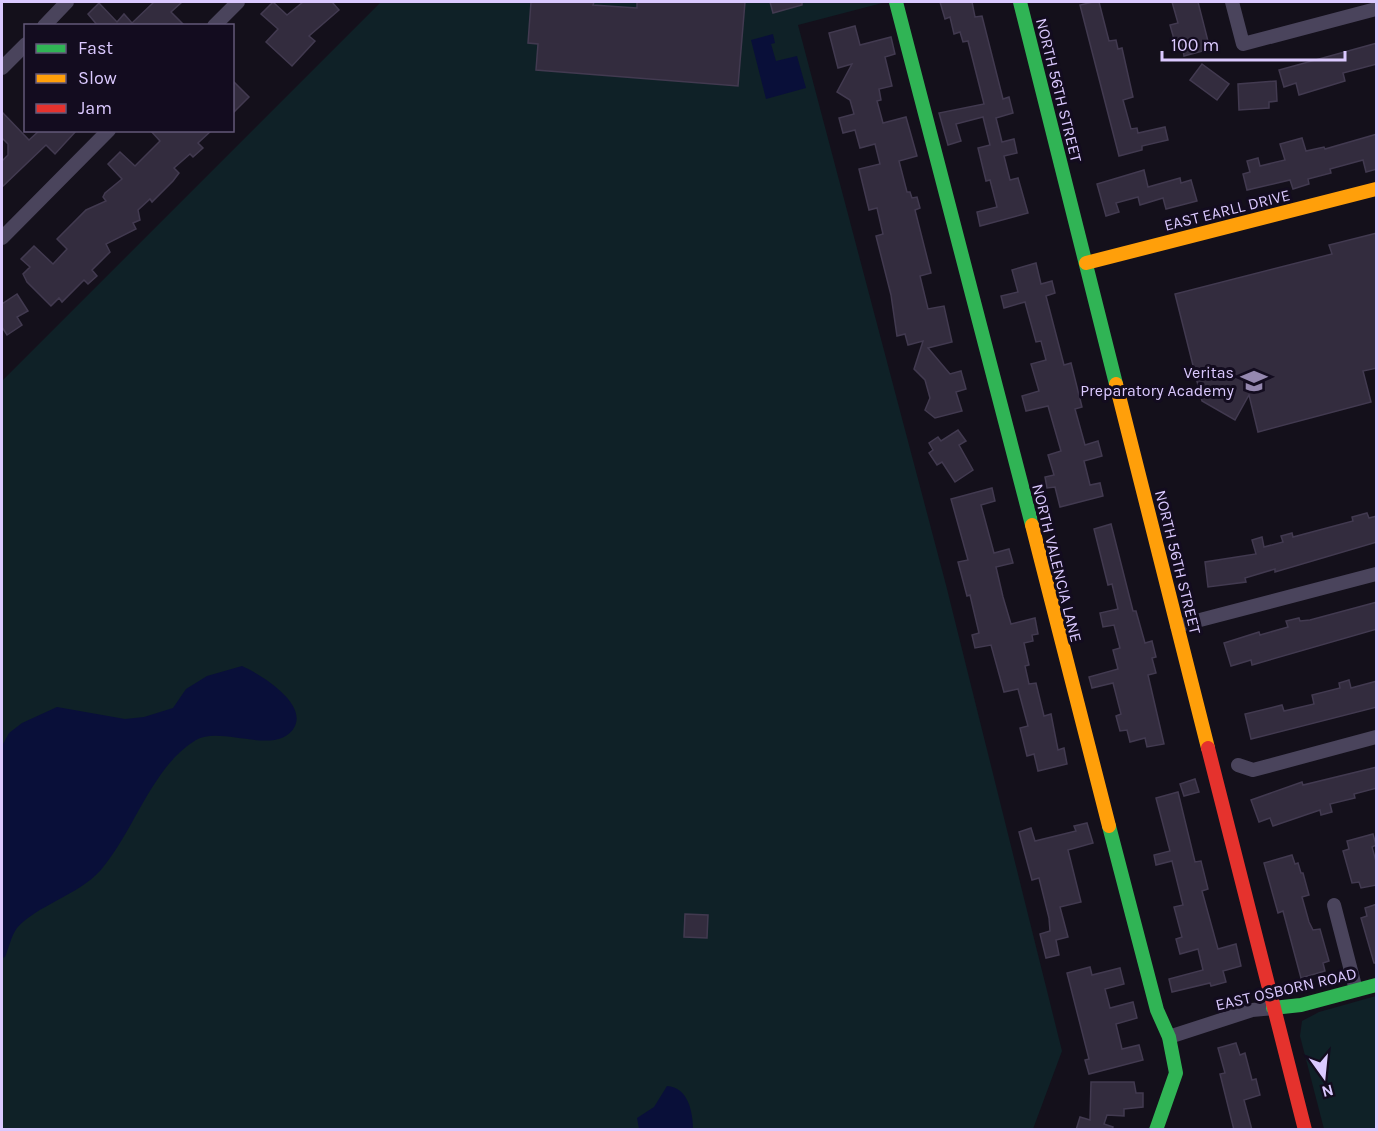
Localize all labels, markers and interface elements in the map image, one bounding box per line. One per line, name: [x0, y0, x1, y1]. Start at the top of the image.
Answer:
street label: NORTH 56TH STREET: [1032, 16, 1086, 164]
legend: [24, 24, 234, 132]
scale bar: [1162, 24, 1345, 62]
text: 100 m: [1171, 34, 1219, 56]
text: Fast: [78, 37, 113, 59]
text: Slow: [78, 67, 117, 89]
text: Jam: [78, 97, 112, 119]
street label: EAST EARLL DRIVE: [1162, 185, 1292, 235]
place label: Veritas Preparatory Academy: [1080, 363, 1235, 400]
school or university icon: Veritas Preparatory Academy: [1239, 366, 1269, 396]
street label: NORTH VALENCIA LANE: [1028, 482, 1086, 644]
street label: NORTH 56TH STREET: [1151, 488, 1205, 636]
street label: EAST OSBORN ROAD: [1214, 964, 1358, 1014]
north arrow: [1294, 1047, 1354, 1107]
text: N: [1320, 1080, 1336, 1102]

